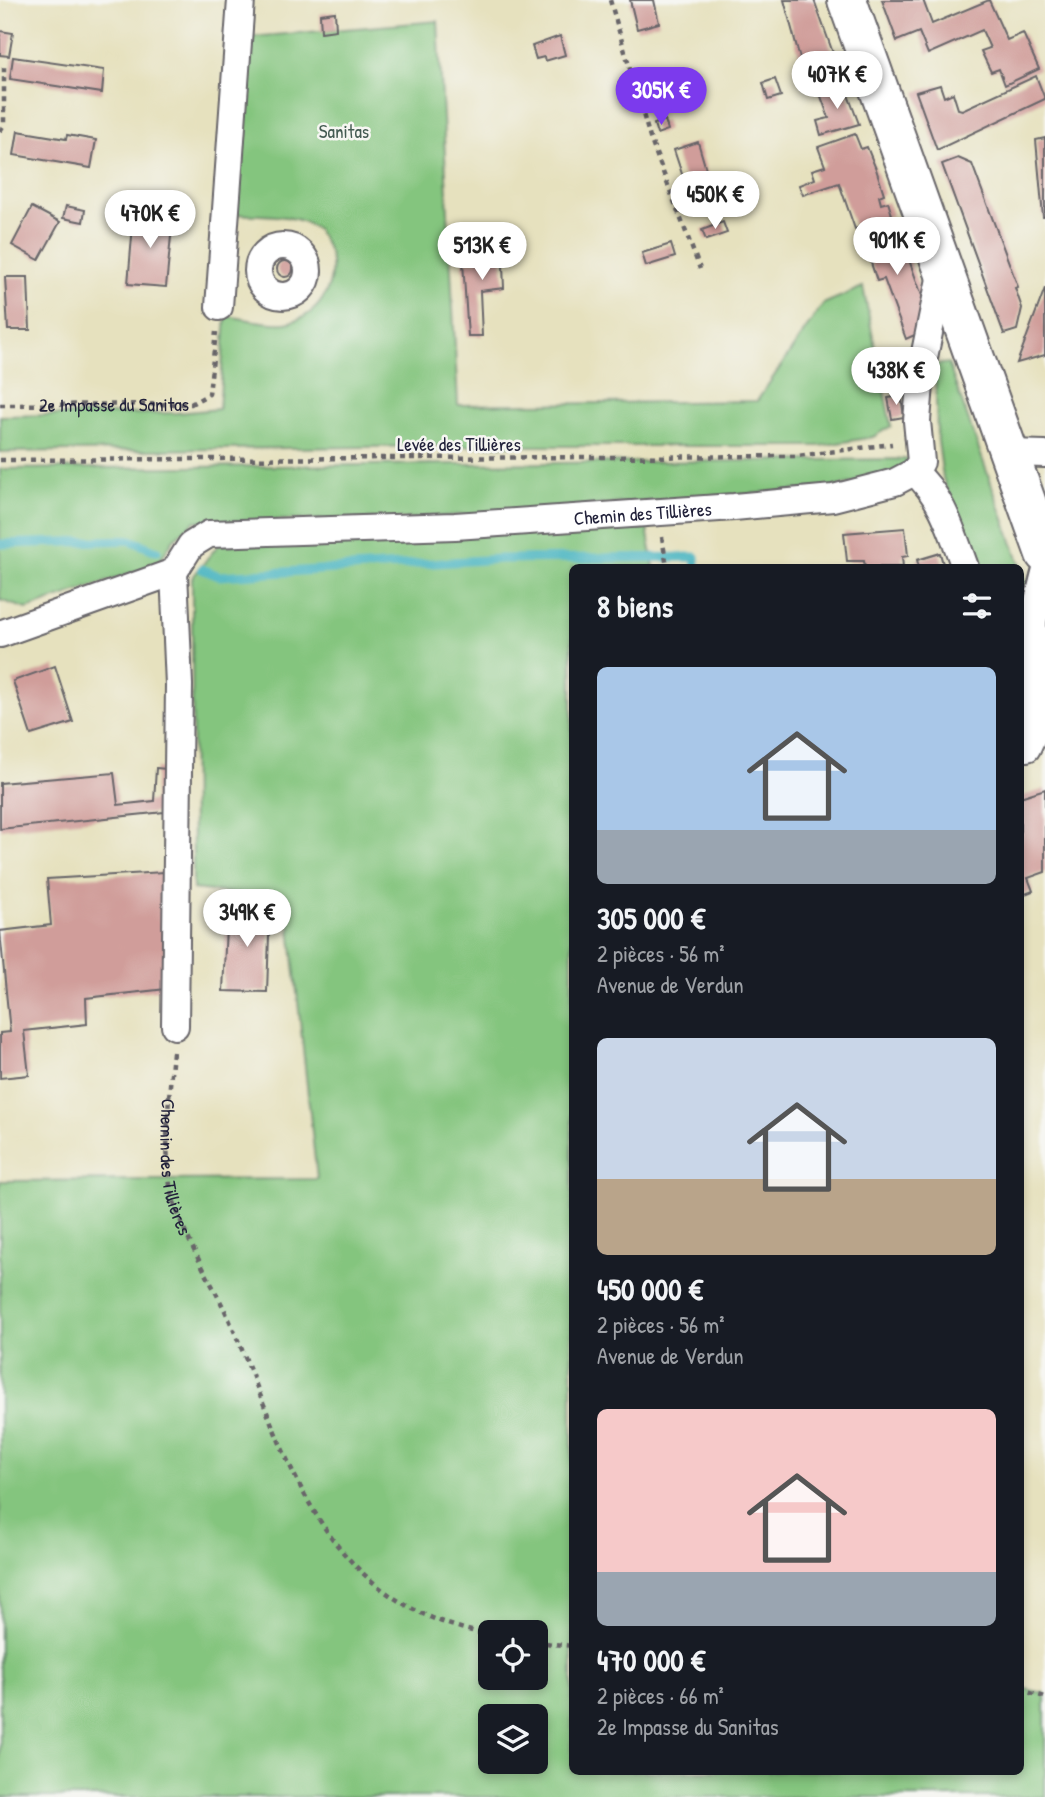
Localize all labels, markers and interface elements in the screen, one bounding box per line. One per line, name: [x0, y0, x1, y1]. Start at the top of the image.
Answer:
pin: 407K €: [780, 52, 894, 111]
text: 407K €: [808, 58, 866, 89]
pin: 305K €: [604, 68, 718, 127]
text: 305K €: [632, 74, 690, 105]
park label: Sanitas: [319, 118, 369, 144]
pin: 450K €: [658, 172, 772, 231]
text: 450K €: [686, 178, 744, 209]
pin: 470K €: [93, 190, 207, 250]
text: 470K €: [121, 197, 179, 228]
pin: 901K €: [840, 218, 954, 277]
pin: 513K €: [425, 222, 539, 282]
text: 901K €: [869, 224, 925, 255]
text: 513K €: [454, 229, 510, 260]
pin: 438K €: [839, 348, 953, 407]
text: 438K €: [867, 354, 925, 385]
street label: 2e Impasse du Sanitas: [39, 391, 189, 418]
street label: Levée des Tillières: [397, 431, 521, 457]
street label: Chemin des Tillières: [573, 496, 713, 531]
text: 8 biens: [597, 586, 673, 626]
icon: filters: [958, 587, 996, 625]
icon: home: [734, 713, 860, 839]
pin: 349K €: [190, 890, 304, 949]
text: 349K €: [219, 896, 275, 927]
text: 305 000 €: [597, 898, 705, 938]
text: 2 pièces · 56 m²: [597, 938, 724, 969]
text: Avenue de Verdun: [597, 969, 744, 1000]
icon: home: [734, 1084, 860, 1210]
street label: Chemin des Tillières: [154, 1098, 198, 1239]
text: 450 000 €: [597, 1269, 703, 1309]
text: 2 pièces · 56 m²: [597, 1309, 724, 1340]
text: Avenue de Verdun: [597, 1340, 744, 1371]
icon: home: [734, 1455, 860, 1581]
map controls: [478, 1620, 548, 1774]
button: locate: [478, 1620, 548, 1690]
text: 470 000 €: [597, 1640, 705, 1680]
text: 2 pièces · 66 m²: [597, 1680, 724, 1711]
button: layers: [478, 1704, 548, 1774]
text: 2e Impasse du Sanitas: [597, 1711, 779, 1742]

